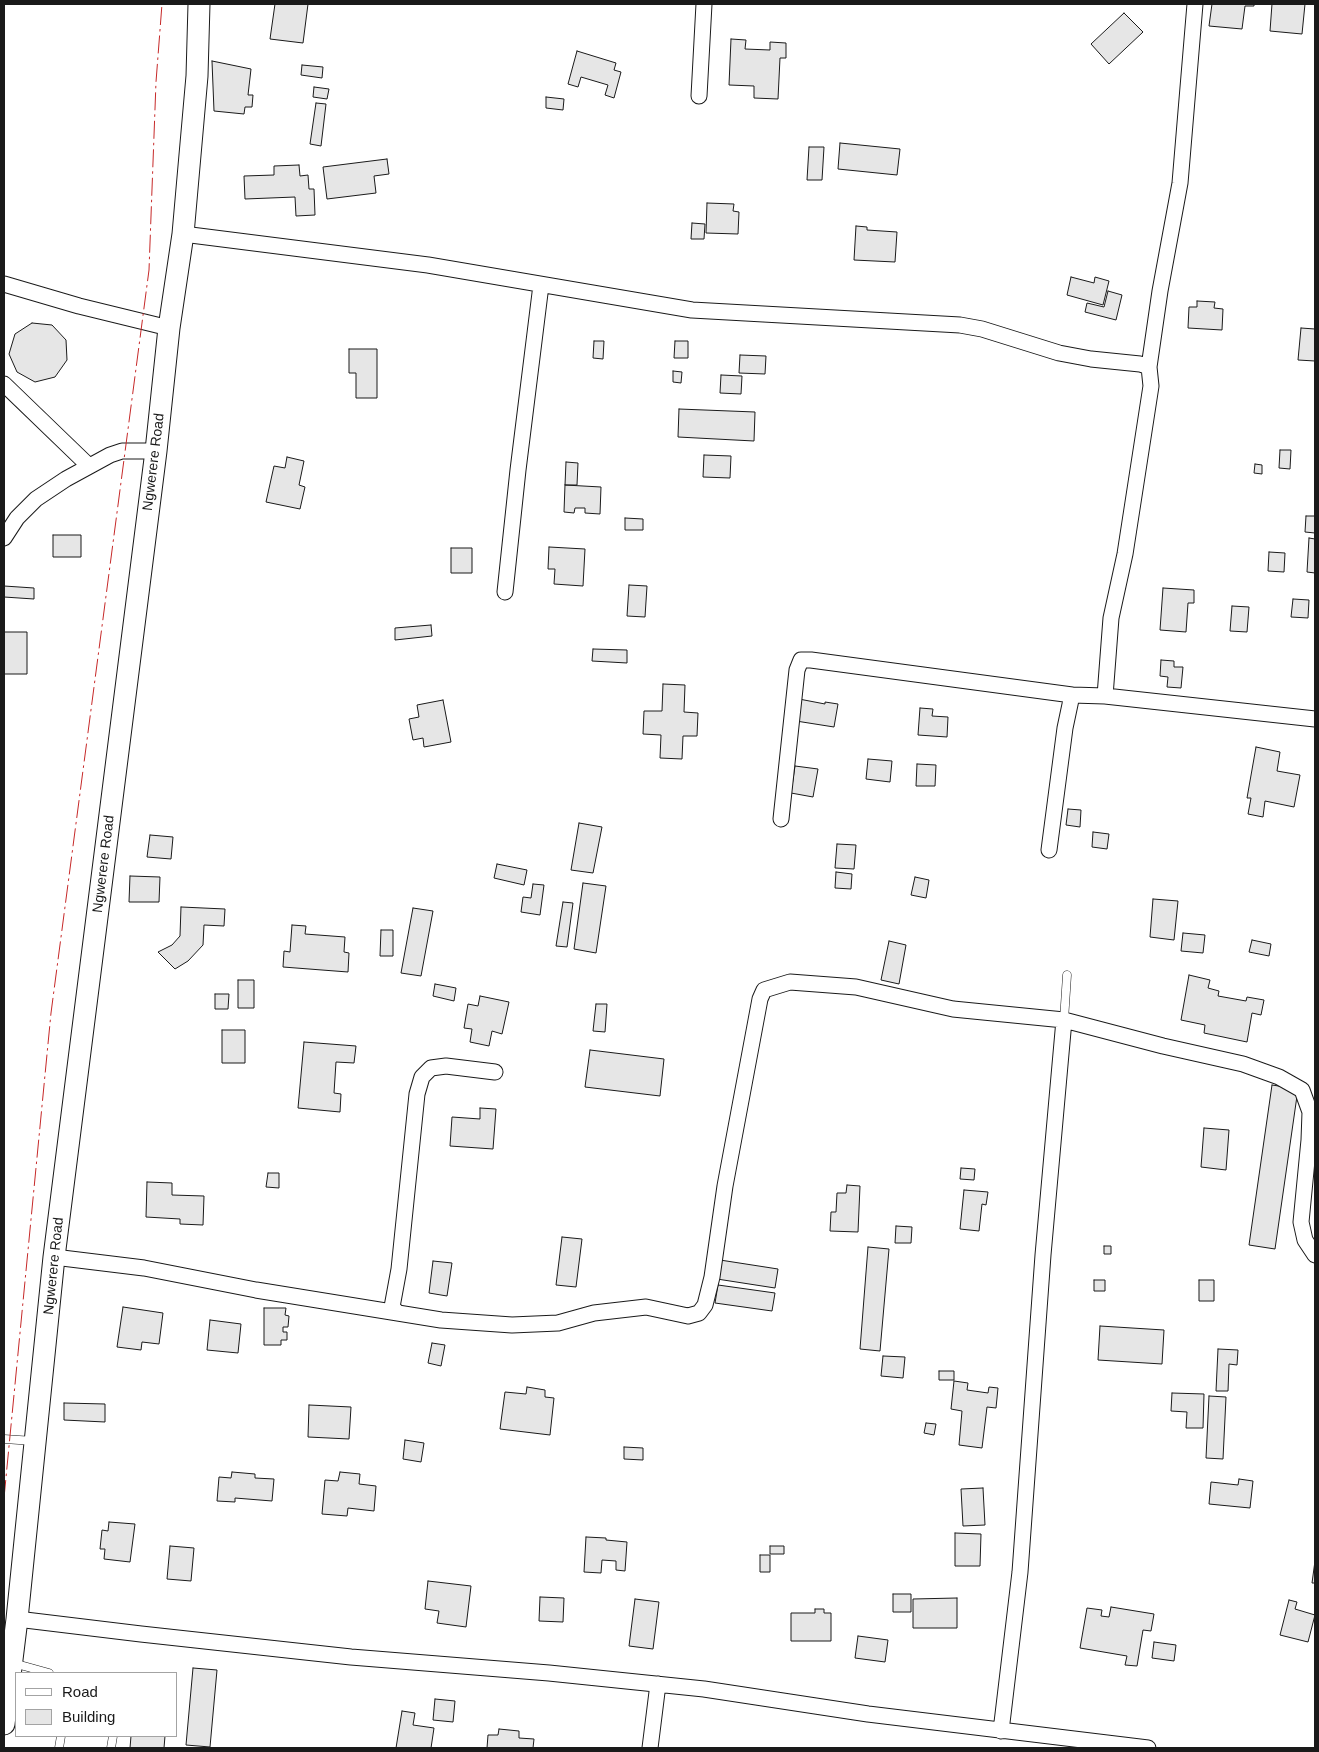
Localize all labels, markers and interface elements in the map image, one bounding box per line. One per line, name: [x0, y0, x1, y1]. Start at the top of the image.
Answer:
street label: Ngwerere Road: [140, 412, 168, 512]
street label: Ngwerere Road: [90, 814, 118, 914]
street label: Ngwerere Road: [41, 1216, 67, 1316]
legend: [15, 1672, 178, 1737]
text: Road: [62, 1683, 98, 1700]
text: Building: [62, 1708, 115, 1725]

